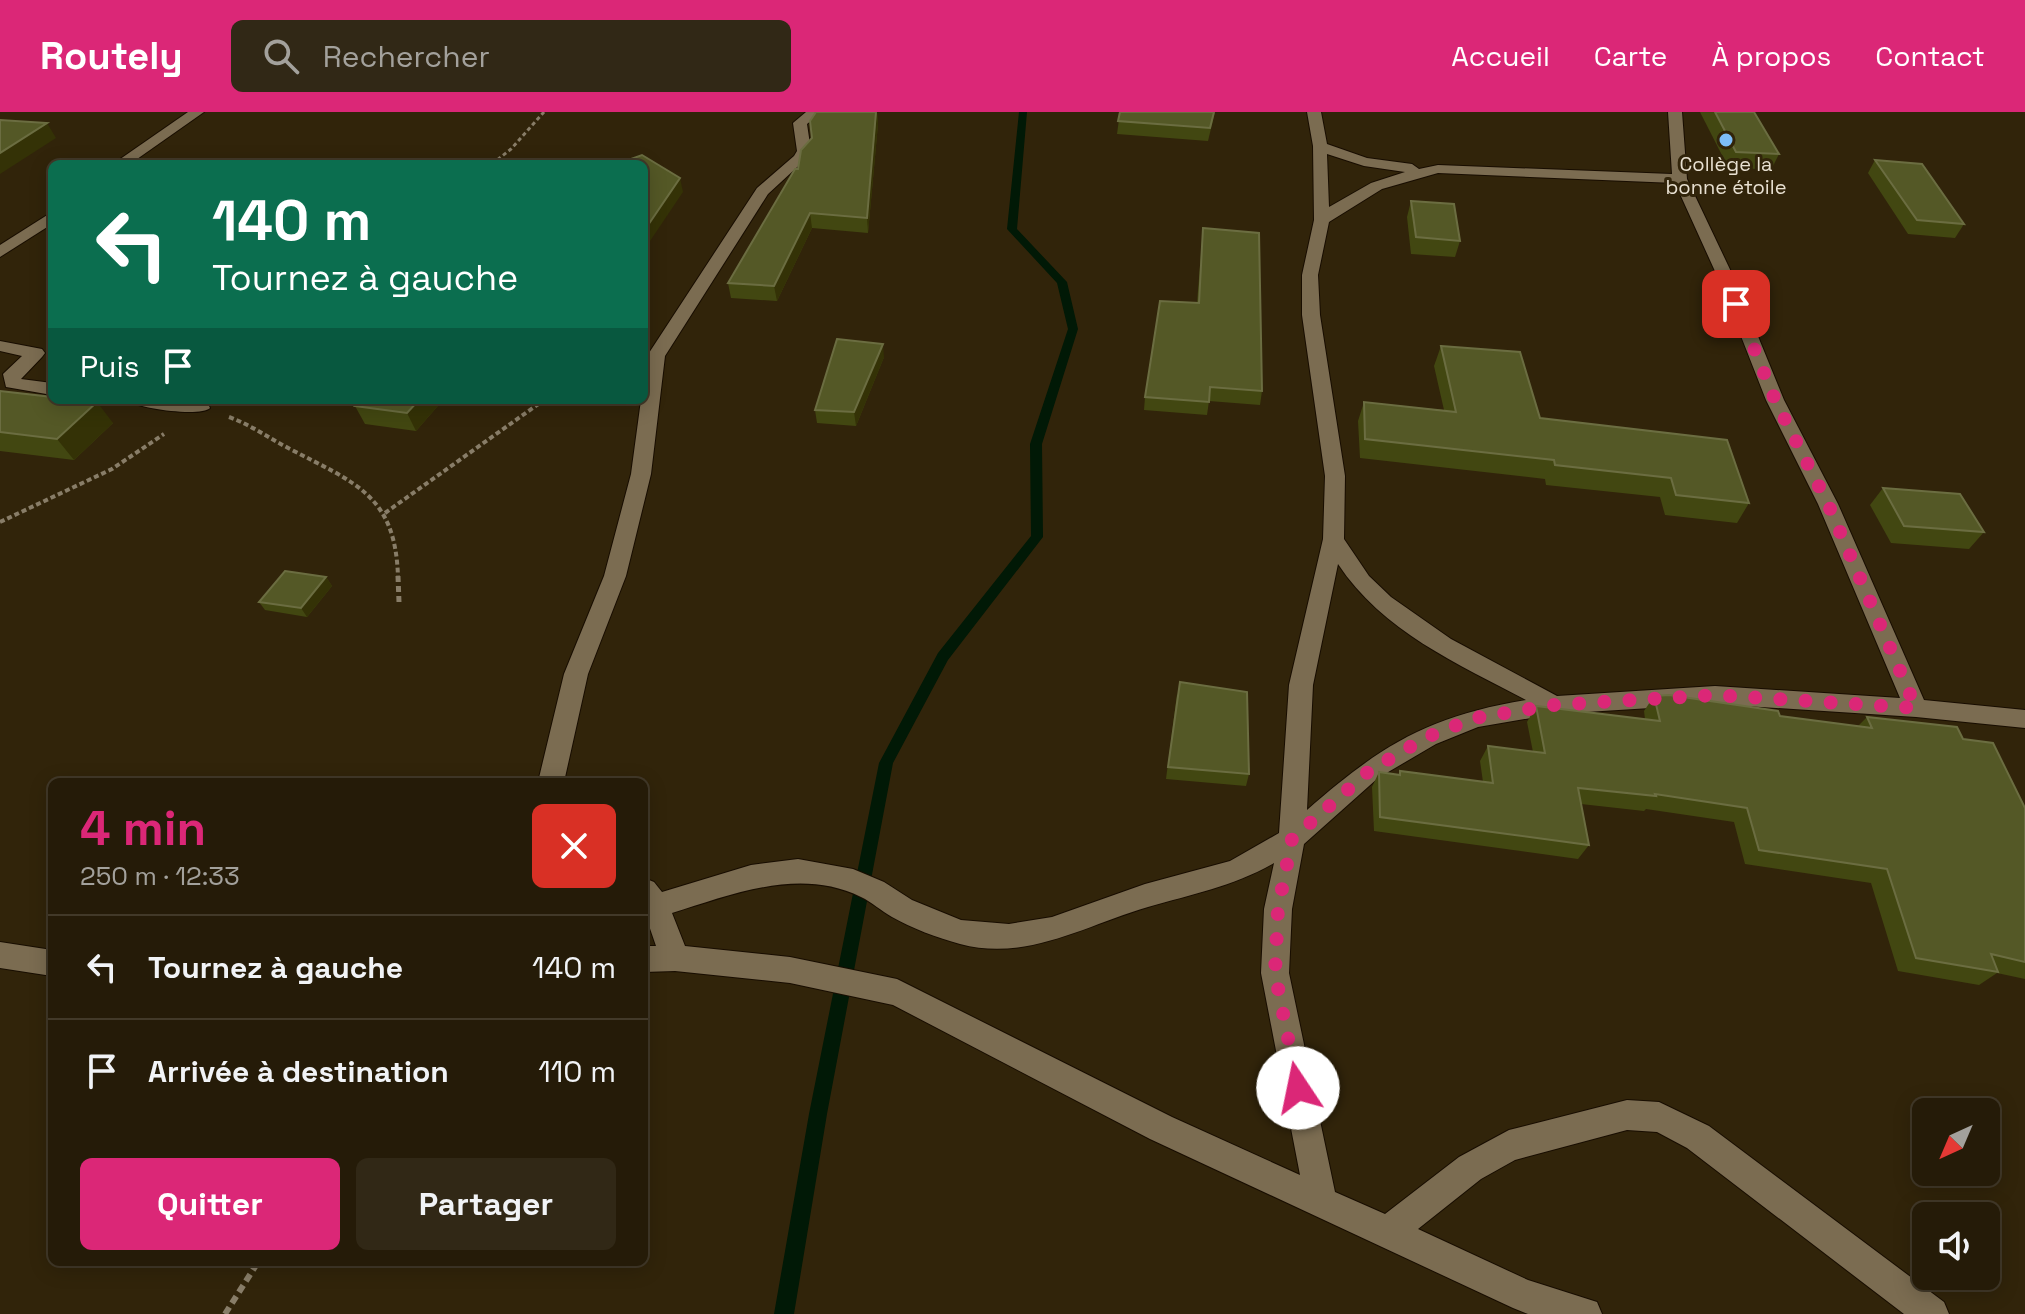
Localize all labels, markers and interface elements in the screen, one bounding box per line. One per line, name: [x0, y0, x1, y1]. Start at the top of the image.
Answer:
search box: [231, 20, 791, 92]
text: Routely: [40, 32, 183, 80]
icon: search: [259, 34, 303, 78]
text: Rechercher: [323, 37, 490, 76]
text: Accueil: [1451, 38, 1550, 74]
text: Carte: [1594, 38, 1667, 74]
text: À propos: [1711, 38, 1831, 74]
text: Contact: [1875, 38, 1985, 74]
marker: Collège la bonne étoile: [1717, 131, 1735, 149]
place label: Collège la bonne étoile: [1665, 151, 1787, 200]
text: 140 m: [212, 185, 371, 256]
icon: left: [80, 192, 184, 296]
text: Tournez à gauche: [212, 255, 518, 301]
pin: [1702, 270, 1770, 338]
icon: arrive: [1714, 282, 1758, 326]
icon: arrive: [156, 344, 200, 388]
text: Puis: [80, 347, 140, 386]
text: 4 min: [80, 798, 206, 859]
button: close: [532, 804, 616, 888]
text: 250 m · 12:33: [80, 859, 240, 893]
icon: left: [80, 945, 124, 989]
text: Tournez à gauche: [148, 948, 403, 987]
text: 140 m: [532, 948, 616, 987]
position arrow: [1256, 1046, 1340, 1130]
icon: arrive: [80, 1049, 124, 1093]
text: Arrivée à destination: [148, 1052, 449, 1091]
text: 110 m: [538, 1052, 616, 1091]
north arrow: [1912, 1098, 2000, 1186]
map controls: [1912, 1098, 2000, 1290]
button: Quitter: [80, 1158, 340, 1250]
button: Partager: [356, 1158, 616, 1250]
button: sound: [1912, 1202, 2000, 1290]

